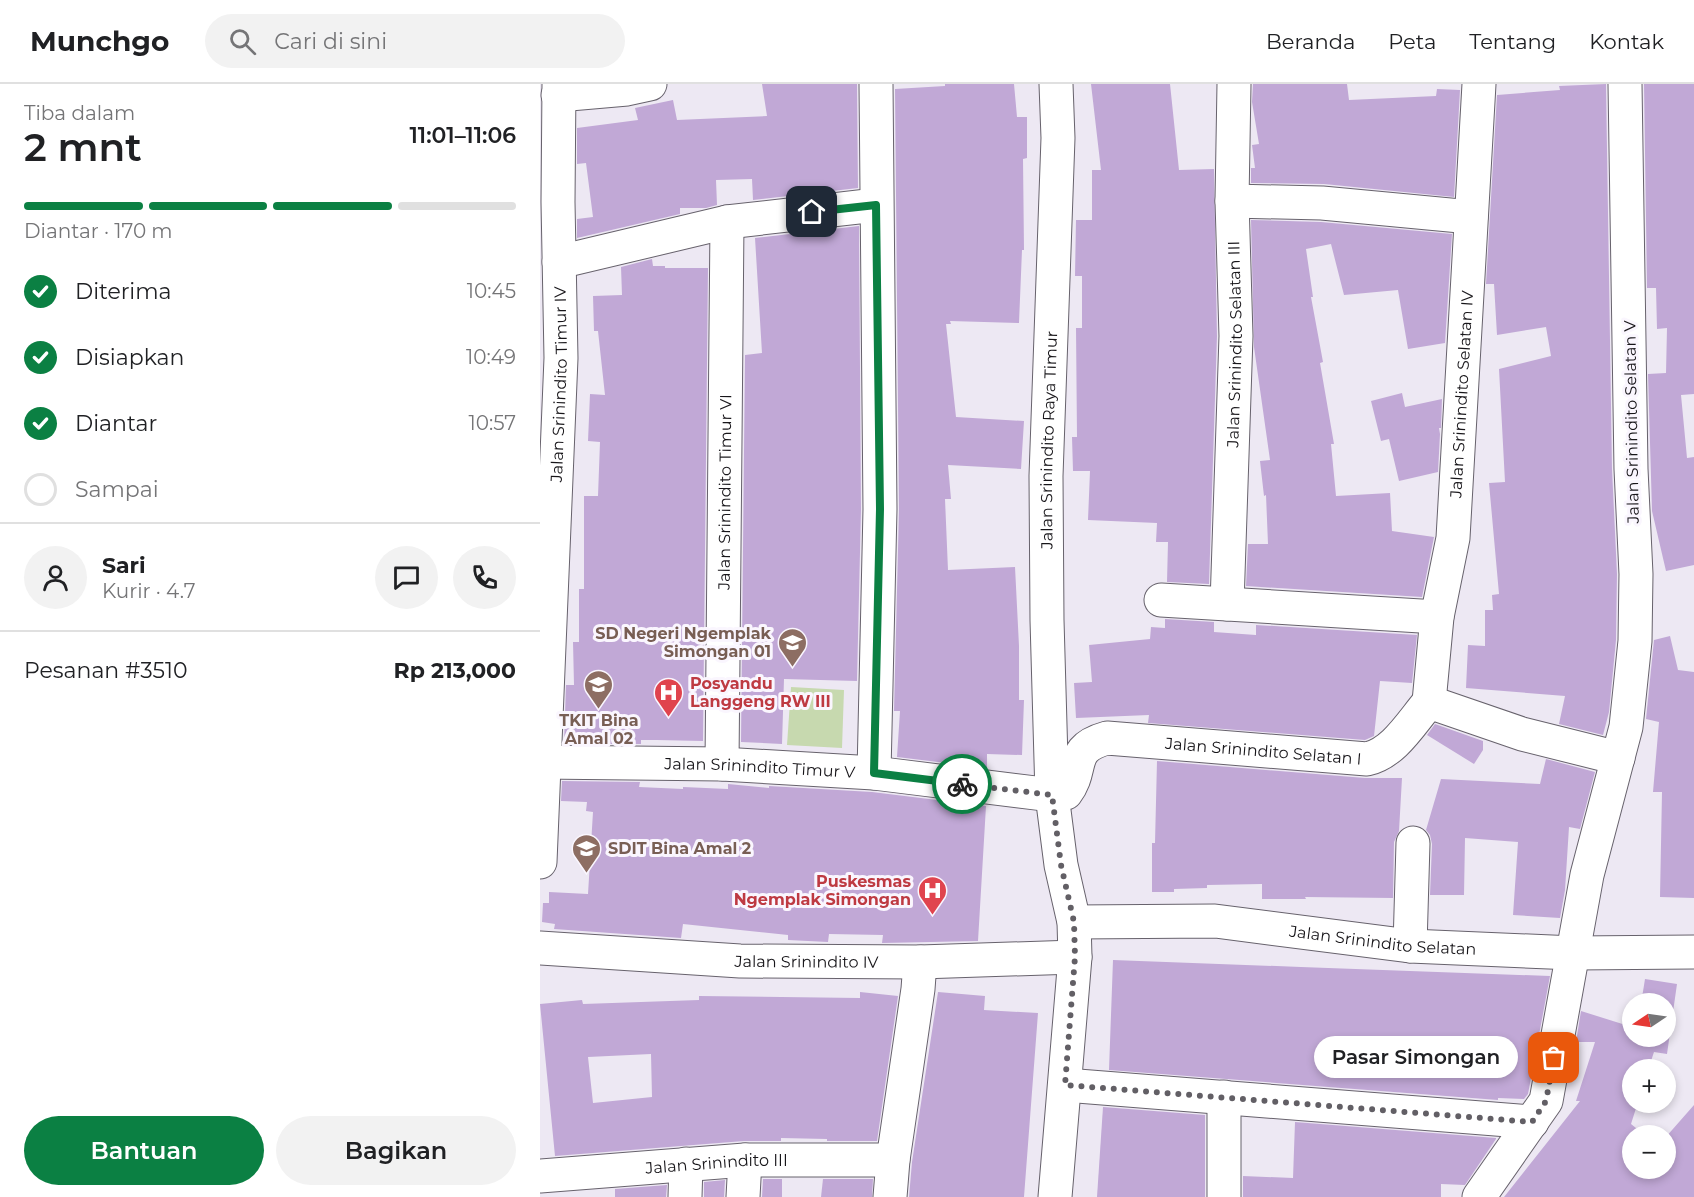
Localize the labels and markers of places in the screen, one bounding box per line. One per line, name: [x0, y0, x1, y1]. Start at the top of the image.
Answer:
pin: [786, 186, 837, 237]
place label: SD Negeri Ngemplak Simongan 01: [595, 624, 772, 661]
school or university icon: SD Negeri Ngemplak Simongan 01: [776, 626, 808, 668]
school or university icon: TKIT Bina Amal 02: [583, 668, 615, 710]
place label: Posyandu Langgeng RW III: [690, 674, 831, 711]
hospital icon: Posyandu Langgeng RW III: [653, 676, 685, 718]
place label: TKIT Bina Amal 02: [559, 711, 639, 748]
school or university icon: SDIT Bina Amal 2: [571, 832, 603, 874]
place label: SDIT Bina Amal 2: [608, 839, 751, 858]
place label: Puskesmas Ngemplak Simongan: [734, 872, 911, 909]
hospital icon: Puskesmas Ngemplak Simongan: [916, 874, 948, 916]
pin: [1528, 1032, 1579, 1083]
callout: Pasar Simongan: [1314, 1037, 1518, 1079]

